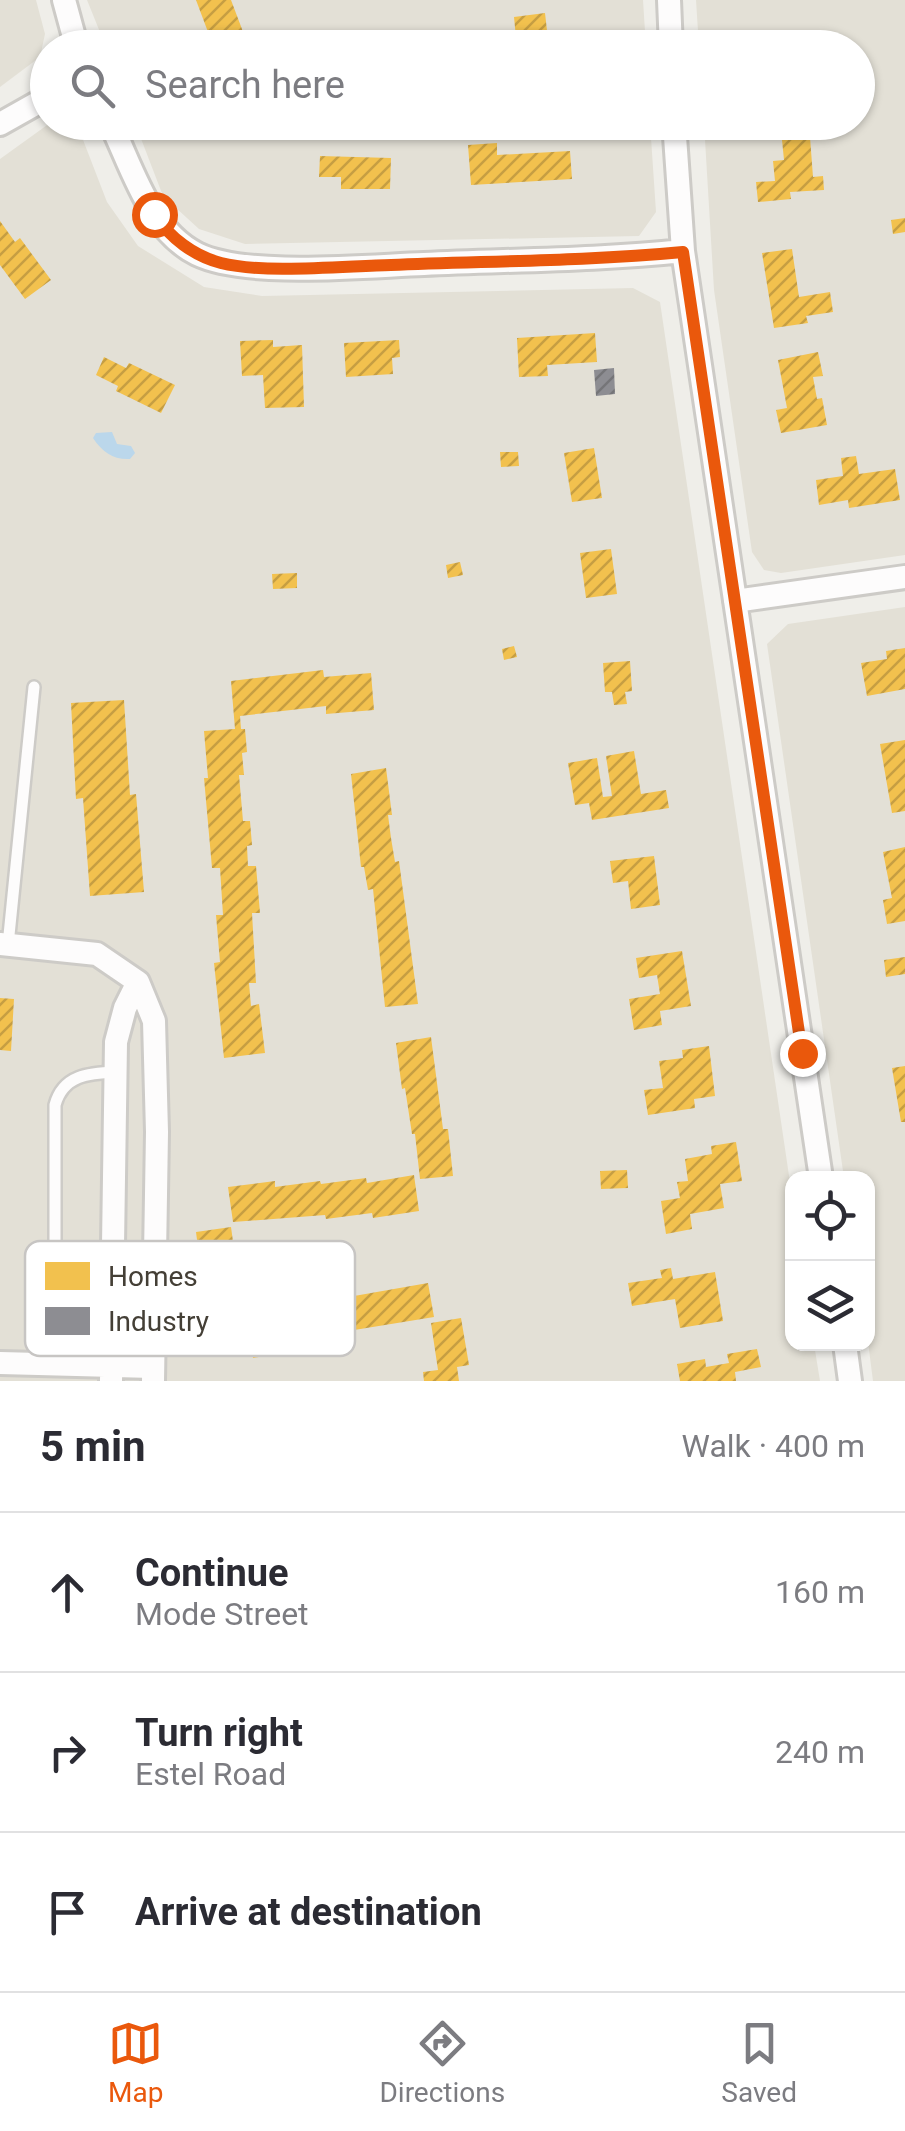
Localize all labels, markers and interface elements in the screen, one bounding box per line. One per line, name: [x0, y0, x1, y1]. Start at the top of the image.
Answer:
search box: [30, 30, 875, 140]
icon: search: [65, 58, 120, 113]
text: Search here: [145, 63, 345, 107]
route start: [132, 192, 178, 238]
route end: [780, 1031, 826, 1077]
map controls: [785, 1171, 875, 1351]
button: locate: [785, 1171, 875, 1261]
legend: [25, 1241, 355, 1356]
text: Homes: [108, 1260, 198, 1293]
button: layers: [785, 1261, 875, 1351]
text: Industry: [108, 1305, 209, 1338]
text: 5 min: [40, 1422, 146, 1471]
text: Walk · 400 m: [682, 1427, 865, 1465]
text: Continue: [135, 1551, 289, 1595]
icon: ahead: [40, 1565, 95, 1620]
text: 160 m: [775, 1573, 865, 1611]
text: Mode Street: [135, 1595, 309, 1633]
text: Turn right: [135, 1711, 303, 1755]
icon: right: [40, 1725, 95, 1780]
text: 240 m: [775, 1733, 865, 1771]
text: Estel Road: [135, 1755, 286, 1793]
icon: arrive: [40, 1885, 95, 1940]
text: Arrive at destination: [135, 1890, 482, 1934]
tab: Map: [108, 2016, 163, 2109]
tab: Directions: [379, 2016, 505, 2109]
tab: Saved: [721, 2016, 797, 2109]

